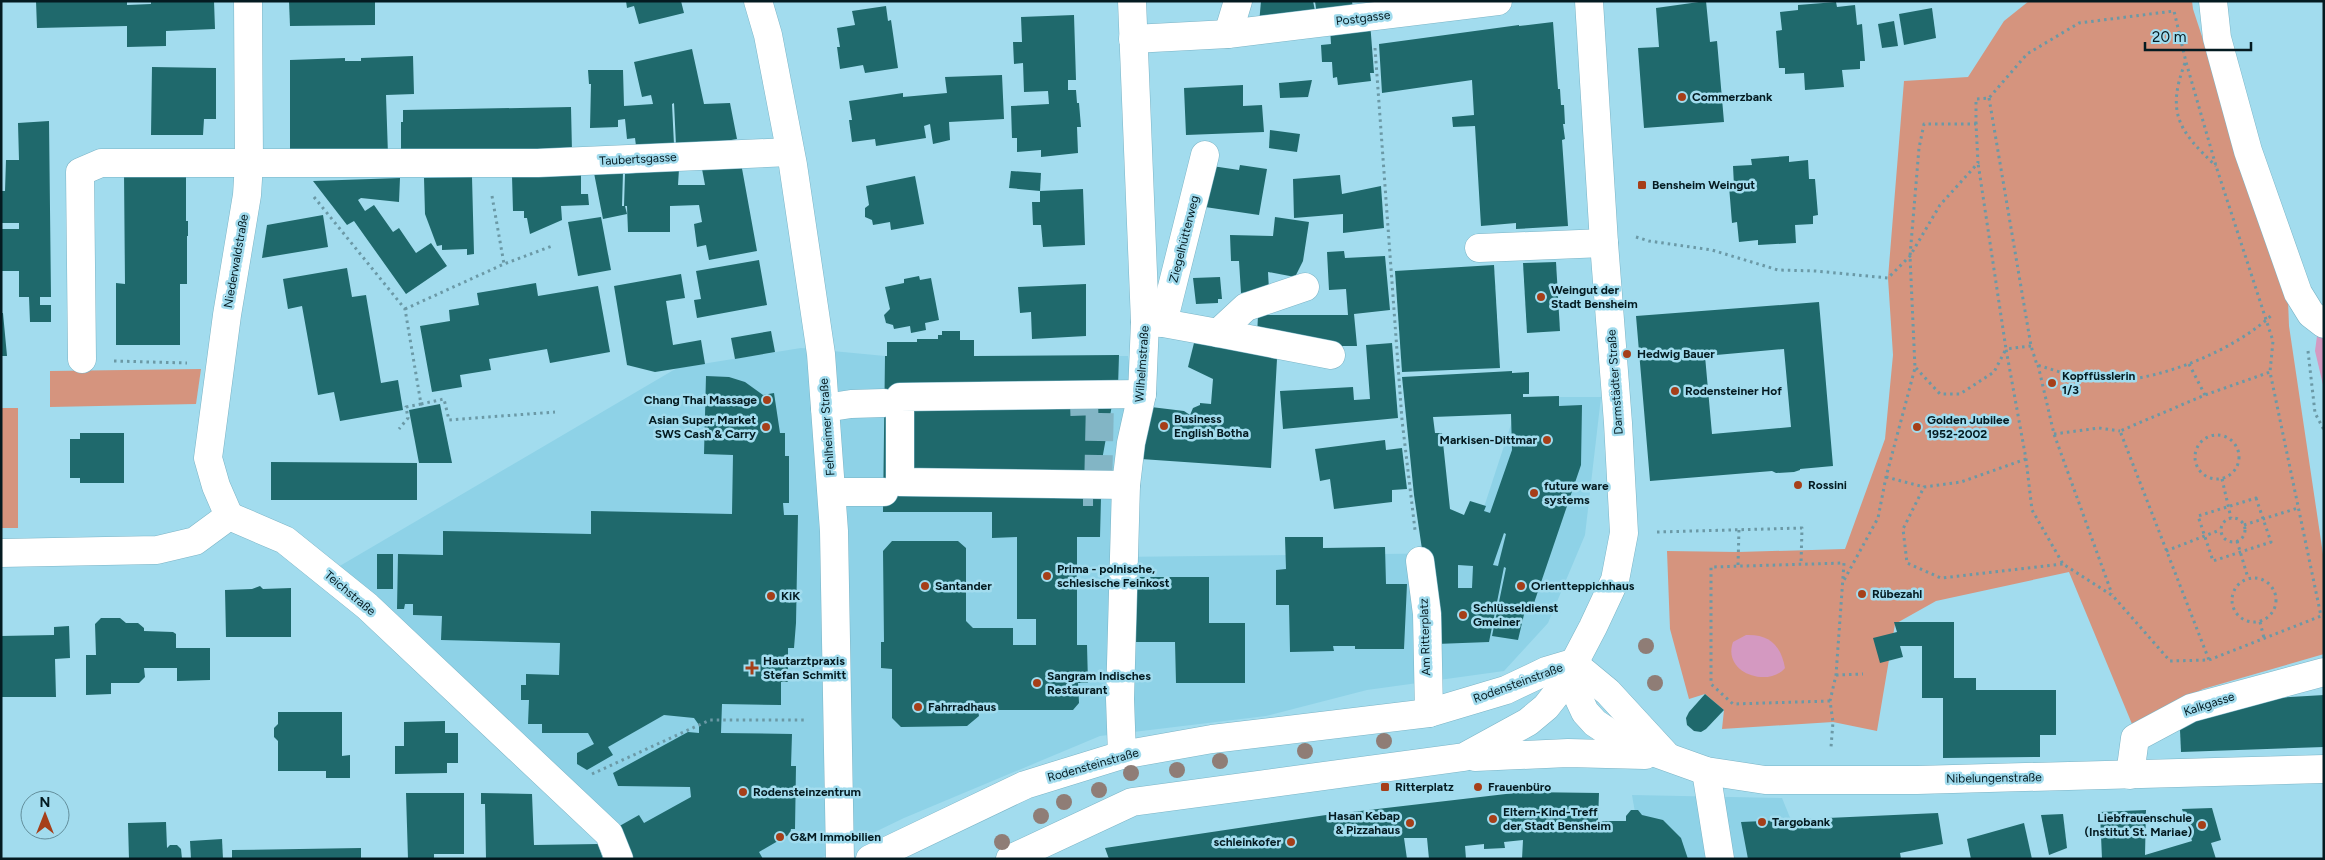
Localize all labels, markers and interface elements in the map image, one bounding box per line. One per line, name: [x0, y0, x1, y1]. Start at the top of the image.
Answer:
street label: Postgasse: [1335, 8, 1391, 28]
scale bar: [2145, 20, 2251, 52]
text: 20 m: [2152, 28, 2186, 46]
place label: Commerzbank: [1692, 90, 1773, 104]
marker: Commerzbank: [1676, 91, 1688, 103]
street label: Taubertsgasse: [599, 150, 677, 168]
place label: Bensheim Weingut: [1652, 178, 1755, 192]
marker: Bensheim Weingut: [1636, 179, 1648, 191]
street label: Ziegelhütterweg: [1166, 194, 1202, 284]
street label: Niederwaldstraße: [221, 213, 251, 309]
place label: Weingut der Stadt Bensheim: [1551, 283, 1638, 311]
marker: Weingut der Stadt Bensheim: [1535, 291, 1547, 303]
street label: Wilhelmstraße: [1132, 325, 1152, 403]
street label: Darmstädter Straße: [1604, 329, 1626, 435]
place label: Hedwig Bauer: [1637, 347, 1715, 361]
marker: Hedwig Bauer: [1621, 348, 1633, 360]
place label: Kopffüsslerin 1/3: [2062, 369, 2136, 397]
street label: Fehlheimer Straße: [817, 377, 837, 476]
marker: Kopffüsslerin 1/3: [2046, 377, 2058, 389]
place label: Rodensteiner Hof: [1685, 384, 1782, 398]
marker: Rodensteiner Hof: [1669, 385, 1681, 397]
place label: Chang Thai Massage: [644, 393, 757, 407]
marker: Chang Thai Massage: [761, 394, 773, 406]
place label: Business English Botha: [1174, 412, 1249, 440]
place label: Asian Super Market SWS Cash & Carry: [648, 413, 756, 441]
place label: Golden Jubilee 1952-2002: [1927, 413, 2010, 441]
marker: Business English Botha: [1158, 420, 1170, 432]
marker: Asian Super Market SWS Cash & Carry: [760, 421, 772, 433]
marker: Golden Jubilee 1952-2002: [1911, 421, 1923, 433]
place label: Markisen-Dittmar: [1440, 433, 1537, 447]
marker: Markisen-Dittmar: [1541, 434, 1553, 446]
place label: Rossini: [1808, 478, 1847, 492]
place label: future ware systems: [1544, 479, 1609, 507]
marker: Rossini: [1792, 479, 1804, 491]
marker: future ware systems: [1528, 487, 1540, 499]
place label: Prima - polnische, schlesische Feinkost: [1057, 562, 1170, 590]
street label: Teichstraße: [322, 568, 379, 619]
marker: Prima - polnische, schlesische Feinkost: [1041, 570, 1053, 582]
place label: Santander: [935, 579, 992, 593]
place label: Orientteppichhaus: [1531, 579, 1635, 593]
marker: Santander: [919, 580, 931, 592]
marker: Orientteppichhaus: [1515, 580, 1527, 592]
place label: Rübezahl: [1872, 587, 1922, 601]
marker: Rübezahl: [1856, 588, 1868, 600]
place label: KiK: [781, 589, 800, 603]
marker: KiK: [765, 590, 777, 602]
street label: Am Ritterplatz: [1417, 598, 1433, 676]
place label: Schlüsseldienst Gmeiner: [1473, 601, 1559, 629]
marker: Schlüsseldienst Gmeiner: [1457, 609, 1469, 621]
place label: Hautarztpraxis Stefan Schmitt: [763, 654, 846, 682]
street label: Rodensteinstraße: [1471, 660, 1565, 706]
marker: Hautarztpraxis Stefan Schmitt: [745, 661, 759, 675]
place label: Sangram Indisches Restaurant: [1047, 669, 1151, 697]
marker: Sangram Indisches Restaurant: [1031, 677, 1043, 689]
street label: Kalkgasse: [2182, 689, 2237, 719]
place label: Fahrradhaus: [928, 700, 996, 714]
marker: Fahrradhaus: [912, 701, 924, 713]
street label: Rodensteinstraße: [1046, 745, 1141, 785]
street label: Nibelungenstraße: [1946, 770, 2042, 786]
place label: Ritterplatz: [1395, 780, 1454, 794]
place label: Frauenbüro: [1488, 780, 1551, 794]
marker: Ritterplatz: [1379, 781, 1391, 793]
marker: Frauenbüro: [1472, 781, 1484, 793]
place label: Rodensteinzentrum: [753, 785, 861, 799]
marker: Rodensteinzentrum: [737, 786, 749, 798]
north arrow: [20, 790, 70, 840]
text: N: [40, 794, 50, 811]
place label: Eltern-Kind-Treff der Stadt Bensheim: [1503, 805, 1611, 833]
place label: Hasan Kebap & Pizzahaus: [1328, 809, 1400, 837]
place label: Liebfrauenschule (Institut St. Mariae): [2084, 811, 2192, 839]
marker: Eltern-Kind-Treff der Stadt Bensheim: [1487, 813, 1499, 825]
place label: Targobank: [1772, 815, 1831, 829]
marker: Targobank: [1756, 816, 1768, 828]
marker: Hasan Kebap & Pizzahaus: [1404, 817, 1416, 829]
marker: Liebfrauenschule (Institut St. Mariae): [2196, 819, 2208, 831]
place label: G&M Immobilien: [790, 830, 881, 844]
marker: G&M Immobilien: [774, 831, 786, 843]
place label: schleinkofer: [1214, 835, 1281, 849]
marker: schleinkofer: [1285, 836, 1297, 848]

